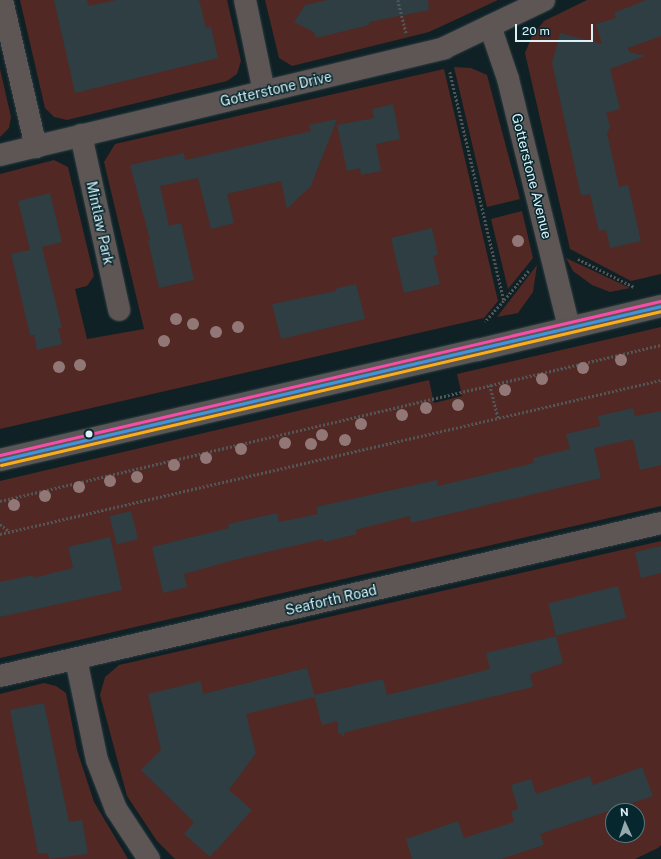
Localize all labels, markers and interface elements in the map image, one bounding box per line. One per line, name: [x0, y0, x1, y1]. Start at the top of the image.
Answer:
scale bar: [517, 16, 595, 42]
text: 20 m: [522, 24, 550, 38]
street label: Gotterstone Drive: [218, 68, 334, 110]
street label: Gotterstone Avenue: [508, 111, 556, 241]
street label: Mintlaw Park: [83, 180, 117, 266]
unlabelled marker: [84, 429, 94, 439]
street label: Seaforth Road: [284, 581, 378, 619]
north arrow: [605, 803, 645, 843]
text: N: [620, 806, 629, 818]

